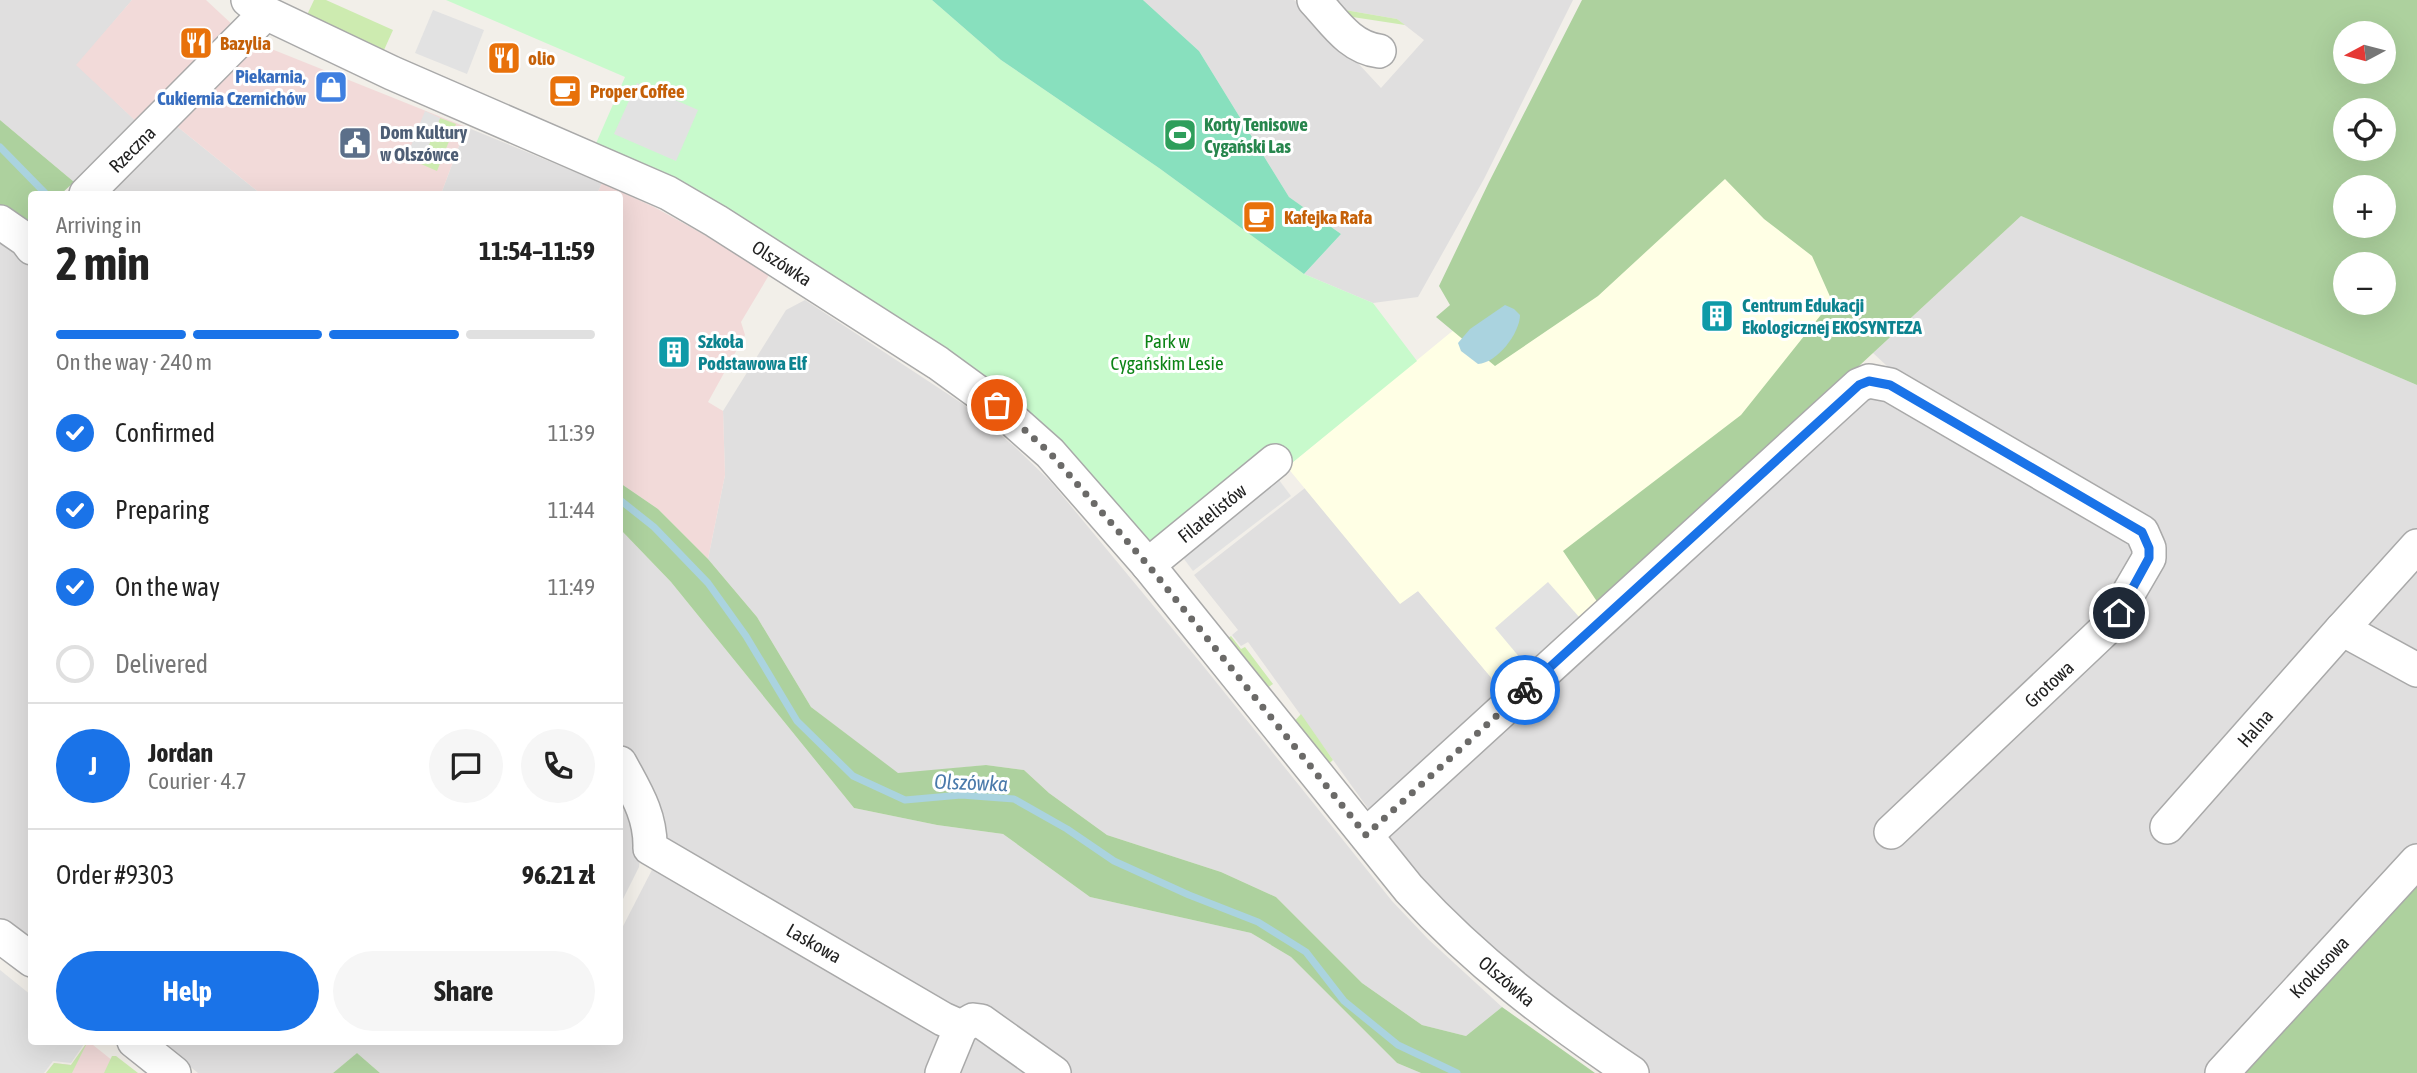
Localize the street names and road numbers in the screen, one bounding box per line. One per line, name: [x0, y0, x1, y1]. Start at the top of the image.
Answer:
street label: Rzeczna: [104, 121, 160, 177]
street label: Olszówka: [748, 236, 816, 290]
street label: Filatelistów: [1173, 478, 1251, 547]
street label: Grotowa: [2020, 656, 2078, 712]
street label: Halna: [2233, 705, 2277, 751]
street label: Laskowa: [783, 919, 845, 967]
street label: Krokusowa: [2285, 931, 2353, 1003]
street label: Olszówka: [1474, 951, 1540, 1011]

